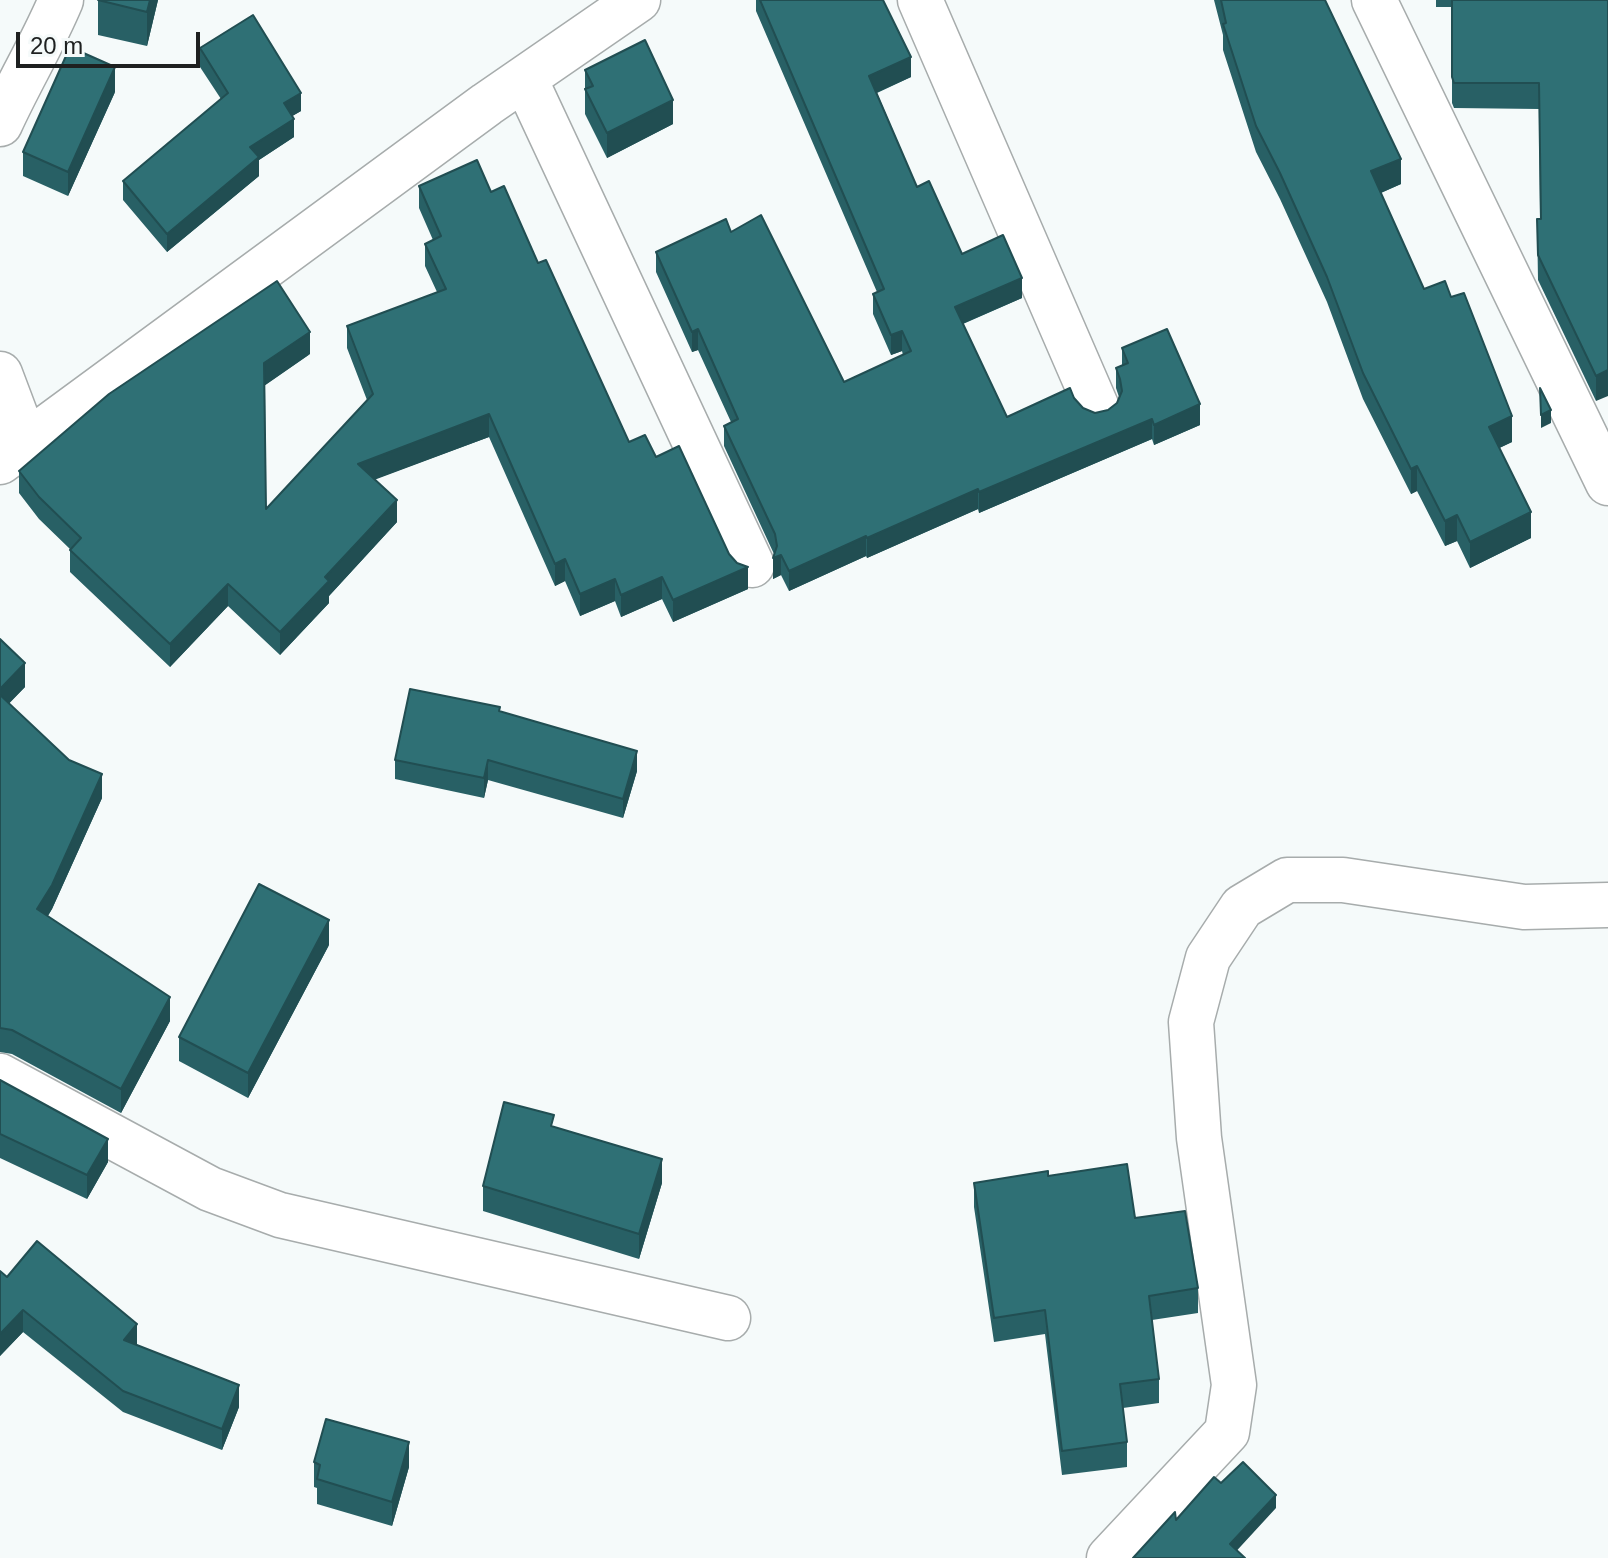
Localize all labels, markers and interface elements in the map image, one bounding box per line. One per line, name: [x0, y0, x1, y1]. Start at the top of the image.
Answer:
scale bar: [20, 16, 204, 66]
text: 20 m: [30, 32, 83, 59]

